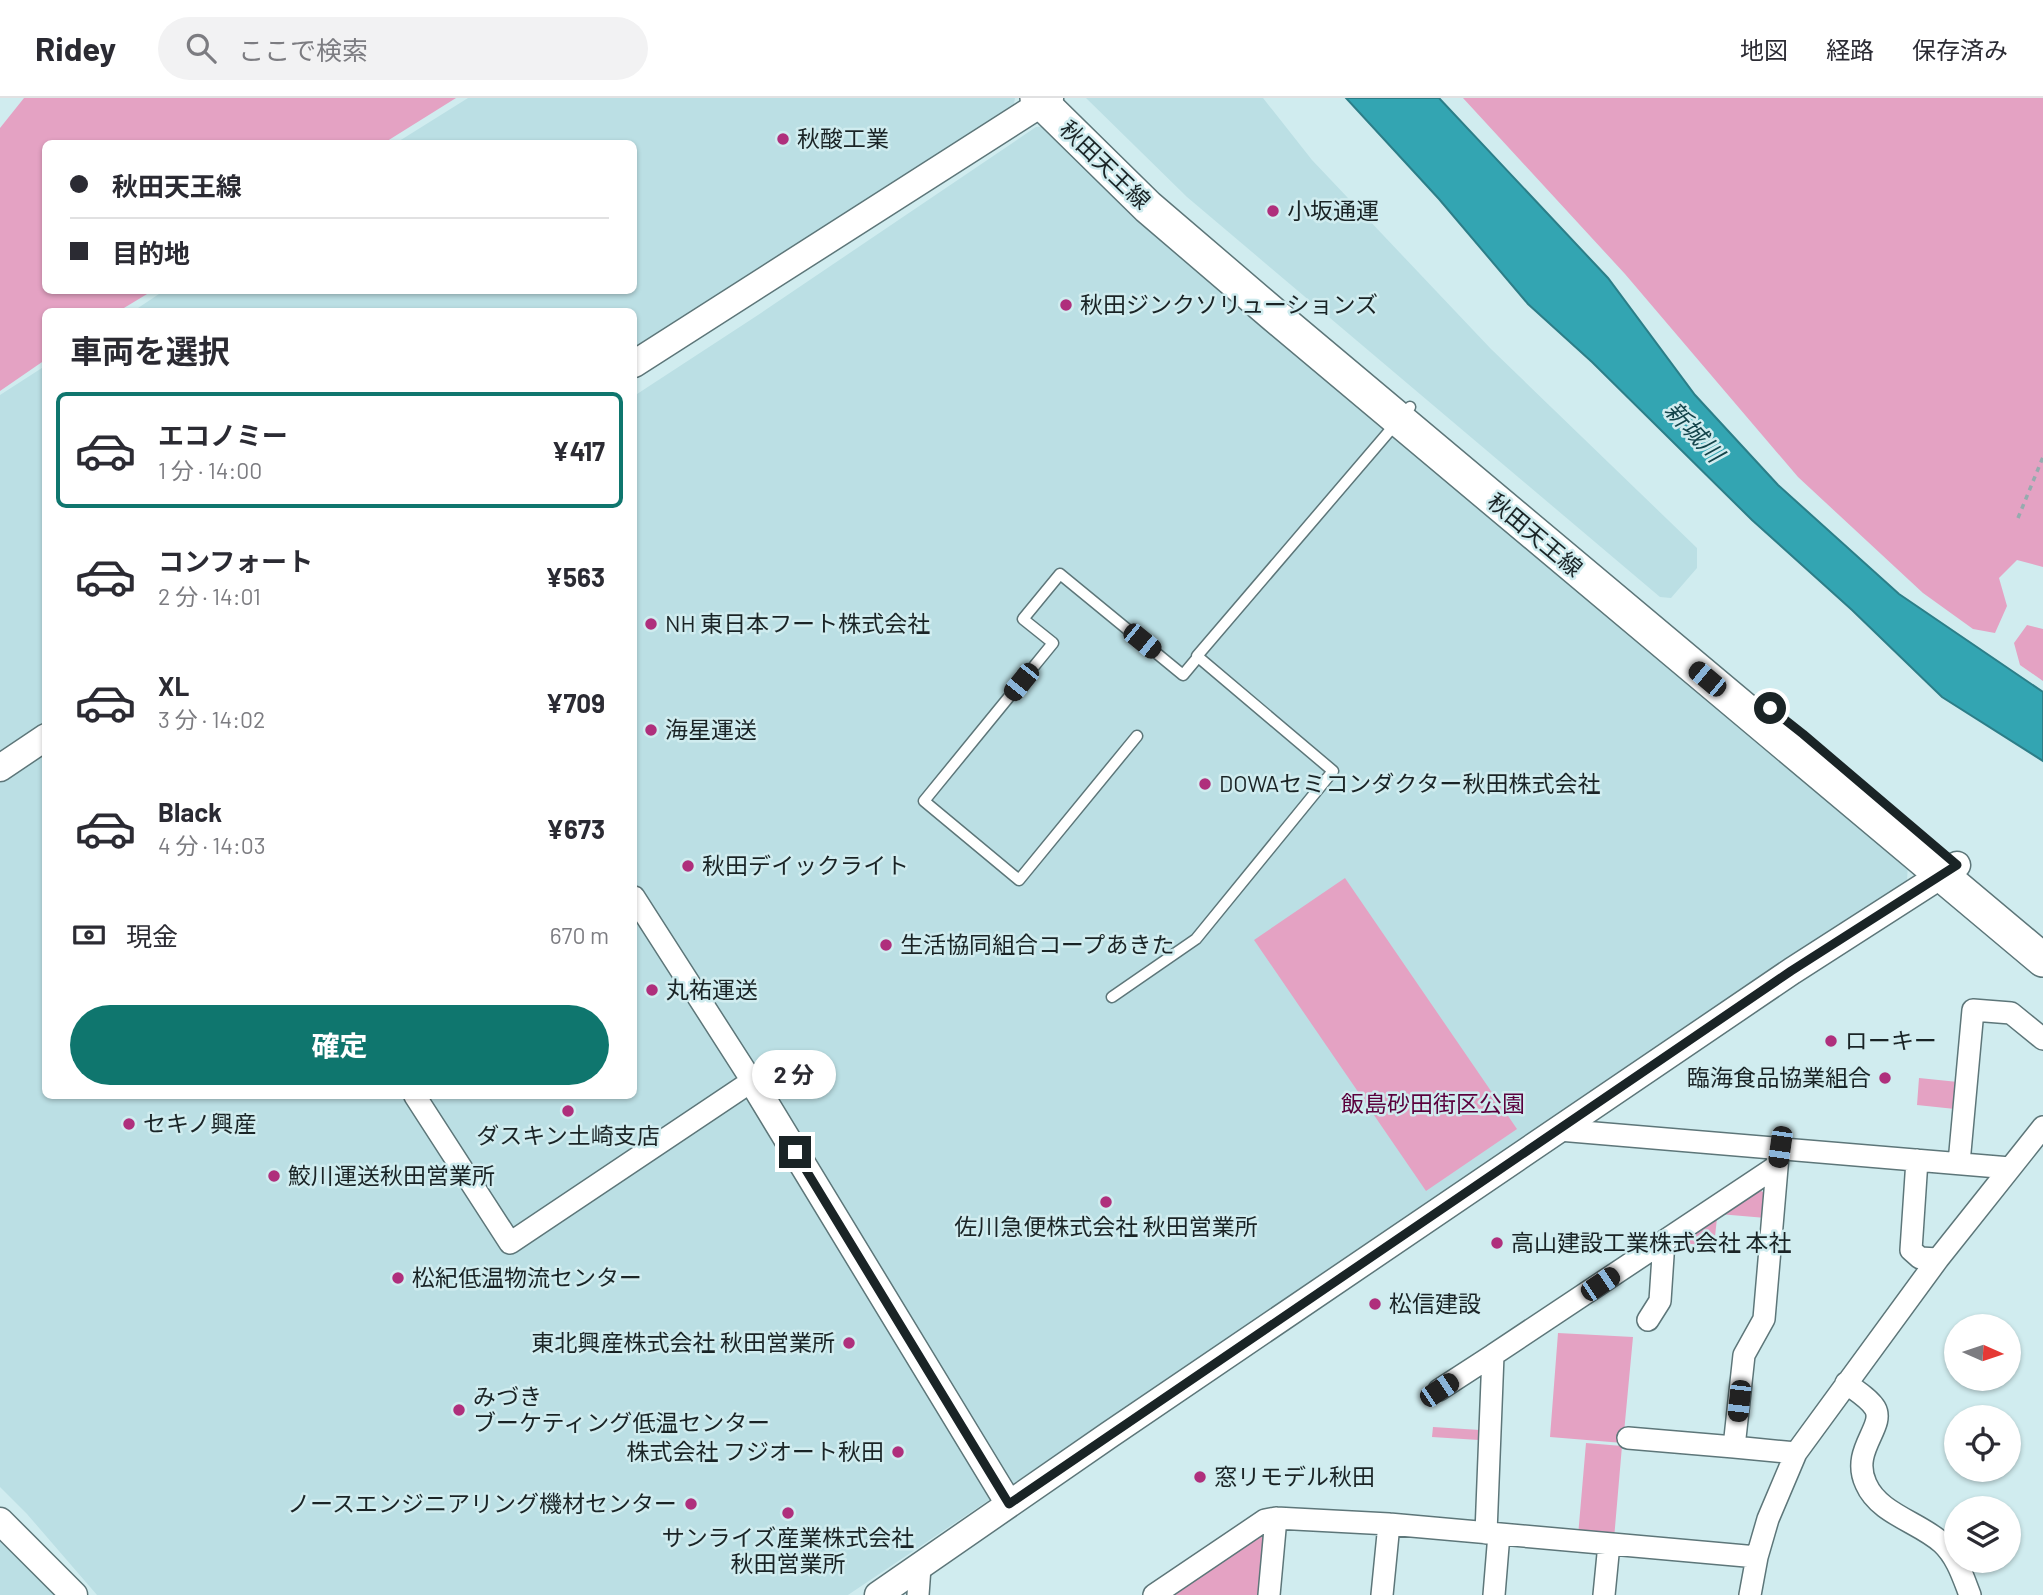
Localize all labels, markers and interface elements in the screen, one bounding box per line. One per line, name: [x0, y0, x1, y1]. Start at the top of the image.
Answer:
search box: [158, 17, 648, 80]
text: Ridey: [35, 28, 116, 68]
icon: search: [182, 29, 220, 67]
text: ここで検索: [238, 34, 368, 65]
text: 地図: [1740, 35, 1788, 64]
text: 経路: [1826, 35, 1874, 64]
text: 保存済み: [1912, 35, 2008, 64]
street label: 秋田天王線: [1055, 114, 1157, 214]
place label: 秋酸工業: [797, 124, 889, 152]
marker: 秋酸工業: [775, 131, 791, 147]
text: 秋田天王線: [112, 170, 242, 201]
place label: 小坂通運: [1287, 196, 1379, 224]
marker: 小坂通運: [1265, 203, 1281, 219]
text: 目的地: [112, 237, 190, 268]
place label: 秋田ジンクソリューションズ: [1080, 290, 1378, 318]
marker: 秋田ジンクソリューションズ: [1058, 297, 1074, 313]
text: 車両を選択: [70, 331, 230, 369]
water label: 新城川: [1660, 395, 1732, 469]
icon: car: [74, 419, 137, 482]
text: エコノミー: [158, 419, 288, 450]
text: ¥417: [552, 435, 605, 466]
text: 1 分 · 14:00: [158, 456, 262, 484]
street label: 秋田天王線: [1483, 487, 1589, 582]
icon: car: [74, 545, 137, 608]
text: コンフォート: [158, 545, 313, 576]
text: ¥563: [545, 561, 605, 592]
text: 2 分 · 14:01: [158, 582, 261, 610]
place label: NH 東日本フート株式会社: [665, 609, 930, 637]
marker: NH 東日本フート株式会社: [643, 616, 659, 632]
car: [1120, 620, 1165, 662]
car: [1685, 657, 1730, 701]
car: [1000, 659, 1043, 705]
text: XL: [158, 670, 189, 701]
icon: car: [74, 671, 137, 734]
text: ¥709: [546, 687, 605, 718]
route start: [1754, 692, 1786, 724]
text: 3 分 · 14:02: [158, 705, 265, 733]
place label: 海星運送: [665, 715, 757, 743]
marker: 海星運送: [643, 722, 659, 738]
place label: DOWAセミコンダクター秋田株式会社: [1219, 769, 1600, 797]
marker: DOWAセミコンダクター秋田株式会社: [1197, 776, 1213, 792]
text: Black: [158, 796, 222, 827]
icon: car: [74, 797, 137, 860]
text: ¥673: [546, 813, 605, 844]
text: 4 分 · 14:03: [158, 831, 266, 859]
place label: 秋田デイックライト: [702, 851, 909, 879]
marker: 秋田デイックライト: [680, 858, 696, 874]
icon: cash: [70, 916, 108, 954]
text: 現金: [126, 920, 178, 951]
text: 670 m: [550, 921, 609, 949]
place label: 生活協同組合コープあきた: [900, 930, 1175, 958]
marker: 生活協同組合コープあきた: [878, 937, 894, 953]
place label: 丸祐運送: [666, 975, 758, 1003]
marker: 丸祐運送: [644, 982, 660, 998]
button: 確定: [70, 1005, 609, 1085]
place label: ローキー: [1845, 1026, 1937, 1054]
marker: ローキー: [1823, 1033, 1839, 1049]
callout: 2 分: [753, 1051, 837, 1100]
text: 2 分: [774, 1060, 814, 1088]
place label: 臨海食品協業組合: [1687, 1063, 1871, 1091]
marker: 臨海食品協業組合: [1877, 1070, 1893, 1086]
park label: 飯島砂田街区公園: [1341, 1089, 1525, 1117]
marker: ダスキン土崎支店: [560, 1103, 576, 1119]
place label: セキノ興産: [143, 1109, 256, 1137]
marker: セキノ興産: [121, 1116, 137, 1132]
place label: ダスキン土崎支店: [476, 1121, 660, 1149]
car: [1767, 1125, 1794, 1169]
route end: [779, 1136, 811, 1168]
place label: 鮫川運送秋田営業所: [288, 1161, 495, 1189]
marker: 鮫川運送秋田営業所: [266, 1168, 282, 1184]
marker: 佐川急便株式会社 秋田営業所: [1098, 1194, 1114, 1210]
place label: 佐川急便株式会社 秋田営業所: [954, 1212, 1258, 1240]
place label: 高山建設工業株式会社 本社: [1511, 1228, 1792, 1256]
marker: 高山建設工業株式会社 本社: [1489, 1235, 1505, 1251]
place label: 松紀低温物流センター: [412, 1263, 642, 1291]
car: [1577, 1264, 1624, 1304]
marker: 松紀低温物流センター: [390, 1270, 406, 1286]
place label: 松信建設: [1389, 1289, 1481, 1317]
marker: 松信建設: [1367, 1296, 1383, 1312]
north arrow: [1944, 1314, 2021, 1391]
map controls: [1944, 1314, 2021, 1573]
place label: 東北興産株式会社 秋田営業所: [531, 1328, 835, 1356]
marker: 東北興産株式会社 秋田営業所: [841, 1335, 857, 1351]
car: [1416, 1370, 1463, 1410]
car: [1727, 1379, 1752, 1423]
place label: みづき ブーケティング低温センター: [473, 1382, 770, 1436]
marker: みづき ブーケティング低温センター: [451, 1402, 467, 1418]
button: locate: [1944, 1405, 2021, 1482]
place label: 株式会社 フジオート秋田: [626, 1437, 884, 1465]
marker: 株式会社 フジオート秋田: [890, 1444, 906, 1460]
place label: 窓リモデル秋田: [1214, 1462, 1375, 1490]
marker: 窓リモデル秋田: [1192, 1469, 1208, 1485]
place label: ノースエンジニアリング機材センター: [287, 1489, 677, 1517]
marker: ノースエンジニアリング機材センター: [683, 1496, 699, 1512]
button: layers: [1944, 1496, 2021, 1573]
marker: サンライズ産業株式会社 秋田営業所: [780, 1505, 796, 1521]
place label: サンライズ産業株式会社 秋田営業所: [662, 1523, 914, 1577]

